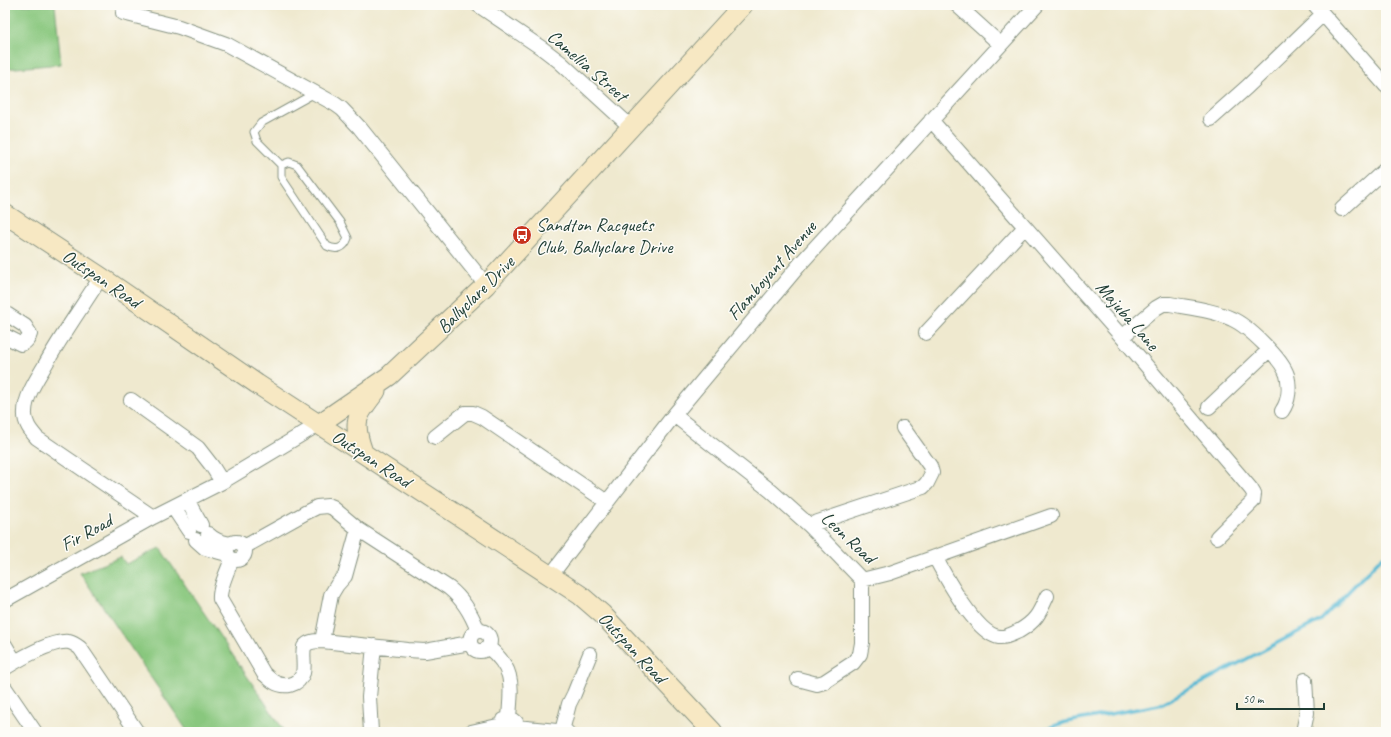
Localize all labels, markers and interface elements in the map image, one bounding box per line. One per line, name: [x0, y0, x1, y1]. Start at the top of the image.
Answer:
street label: Camellia Street: [542, 24, 634, 109]
place label: Sandton Racquets Club, Ballyclare Drive: [536, 213, 674, 259]
street label: Flamboyant Avenue: [722, 214, 823, 326]
bus stop icon: Sandton Racquets Club, Ballyclare Drive: [511, 224, 533, 246]
street label: Outspan Road: [58, 244, 148, 316]
street label: Ballyclare Drive: [432, 249, 521, 339]
street label: Majuba Lane: [1090, 276, 1165, 357]
street label: Outspan Road: [327, 424, 419, 495]
street label: Leon Road: [816, 506, 883, 571]
street label: Fir Road: [57, 507, 120, 557]
street label: Outspan Road: [593, 607, 674, 691]
scale bar: [1237, 685, 1324, 711]
text: 50 m: [1243, 691, 1265, 707]

